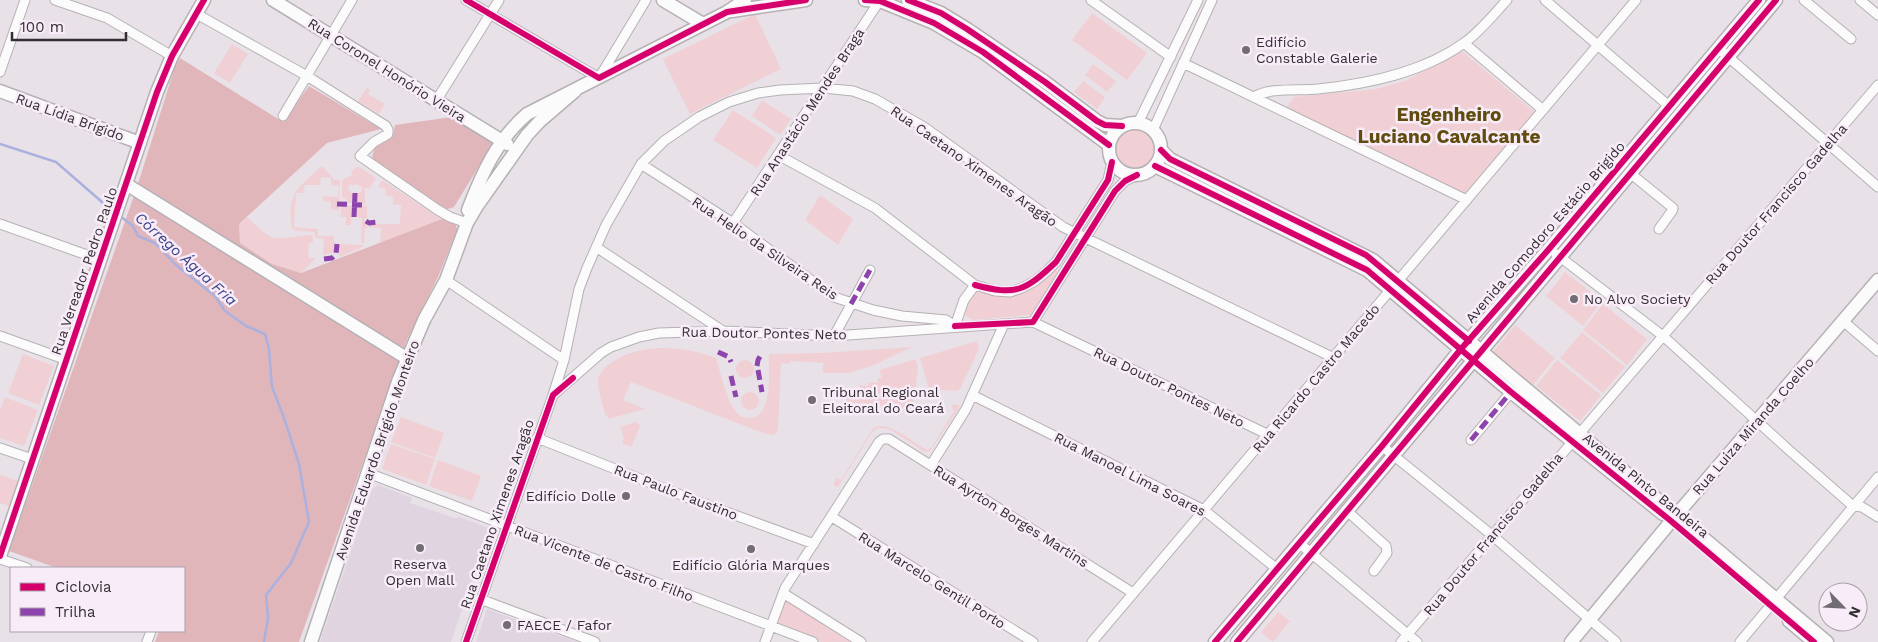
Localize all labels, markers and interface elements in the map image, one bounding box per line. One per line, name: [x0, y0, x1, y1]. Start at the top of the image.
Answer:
scale bar: [12, 10, 126, 42]
street label: Rua Coronel Honório Vieira: [305, 15, 469, 125]
text: 100 m: [20, 18, 64, 36]
street label: Rua Anastácio Mendes Braga: [747, 25, 867, 199]
place label: Edifício Constable Galerie: [1256, 34, 1378, 66]
marker: Edifício Constable Galerie: [1240, 44, 1252, 56]
street label: Rua Lídia Brígido: [14, 90, 126, 144]
street label: Rua Caetano Ximenes Aragão: [888, 102, 1060, 230]
district label: Engenheiro Luciano Cavalcante: [1357, 103, 1541, 148]
street label: Rua Doutor Francisco Gadelha: [1702, 120, 1850, 288]
street label: Avenida Comodoro Estácio Brigido: [1462, 138, 1628, 326]
street label: Rua Vereador Pedro Paulo: [48, 185, 120, 357]
street label: Rua Helio da Silveira Reis: [689, 193, 841, 303]
water label: Córrego Água Fria: [131, 209, 241, 309]
place label: No Alvo Society: [1584, 291, 1691, 307]
marker: No Alvo Society: [1568, 293, 1580, 305]
street label: Rua Ricardo Castro Macedo: [1249, 301, 1383, 455]
street label: Rua Doutor Pontes Neto: [681, 324, 847, 342]
street label: Avenida Eduardo Brígido Monteiro: [332, 338, 422, 562]
street label: Rua Doutor Pontes Neto: [1091, 344, 1247, 430]
street label: Rua Luiza Miranda Coelho: [1689, 354, 1817, 498]
place label: Tribunal Regional Eleitoral do Ceará: [822, 384, 944, 416]
marker: Tribunal Regional Eleitoral do Ceará: [806, 394, 818, 406]
street label: Rua Caetano Ximenes Aragão: [457, 417, 537, 611]
street label: Rua Manoel Lima Soares: [1052, 429, 1208, 519]
street label: Avenida Pinto Bandeira: [1580, 429, 1712, 541]
street label: Rua Doutor Francisco Gadelha: [1420, 449, 1566, 619]
street label: Rua Paulo Faustino: [612, 461, 740, 523]
street label: Rua Ayrton Borges Martins: [931, 462, 1091, 570]
place label: Edifício Dolle: [526, 488, 616, 504]
marker: Edifício Dolle: [620, 490, 632, 502]
street label: Rua Vicente de Castro Filho: [512, 521, 696, 605]
street label: Rua Marcelo Gentil Porto: [856, 528, 1008, 632]
marker: Reserva Open Mall: [414, 542, 426, 554]
marker: Edifício Glória Marques: [745, 543, 757, 555]
place label: Reserva Open Mall: [385, 556, 455, 588]
place label: Edifício Glória Marques: [672, 557, 830, 573]
legend: [10, 567, 185, 632]
text: Ciclovia: [55, 578, 112, 596]
north arrow: [1818, 582, 1868, 632]
text: Trilha: [55, 603, 96, 621]
text: N: [1845, 604, 1864, 620]
place label: FAECE / Fafor: [517, 617, 612, 633]
marker: FAECE / Fafor: [501, 619, 513, 631]

